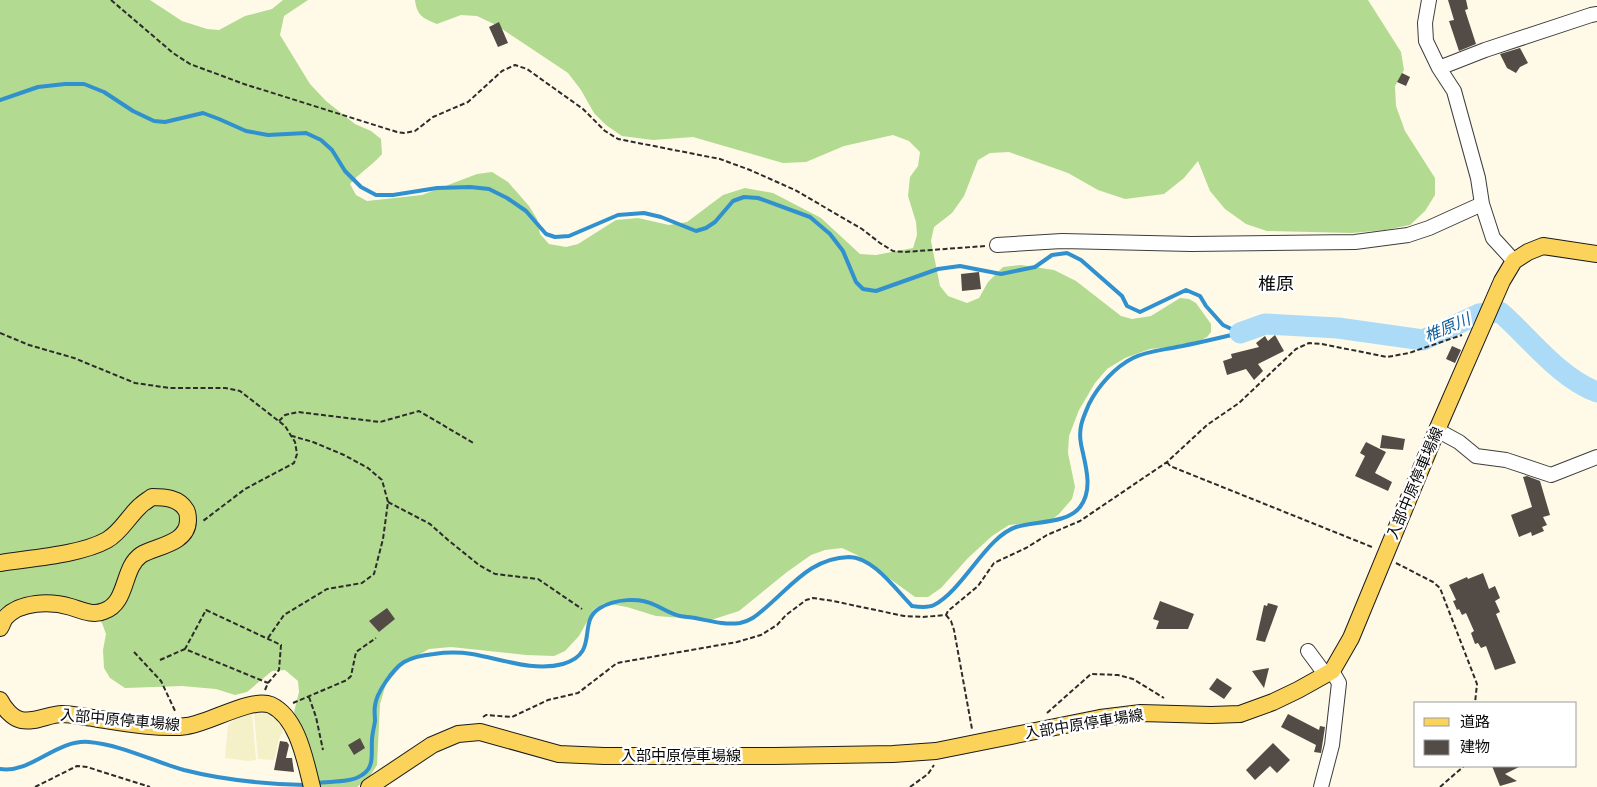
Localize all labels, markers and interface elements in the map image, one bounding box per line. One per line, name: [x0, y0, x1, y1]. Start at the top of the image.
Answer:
district label: 椎原: [1258, 269, 1294, 296]
water label: 椎原川: [1420, 305, 1475, 347]
street label: 入部中原停車場線: [1380, 423, 1448, 542]
street label: 入部中原停車場線: [59, 702, 181, 735]
street label: 入部中原停車場線: [1023, 702, 1145, 743]
legend: [1414, 702, 1577, 767]
text: 道路: [1460, 709, 1490, 732]
text: 建物: [1460, 734, 1490, 757]
street label: 入部中原停車場線: [621, 743, 741, 766]

